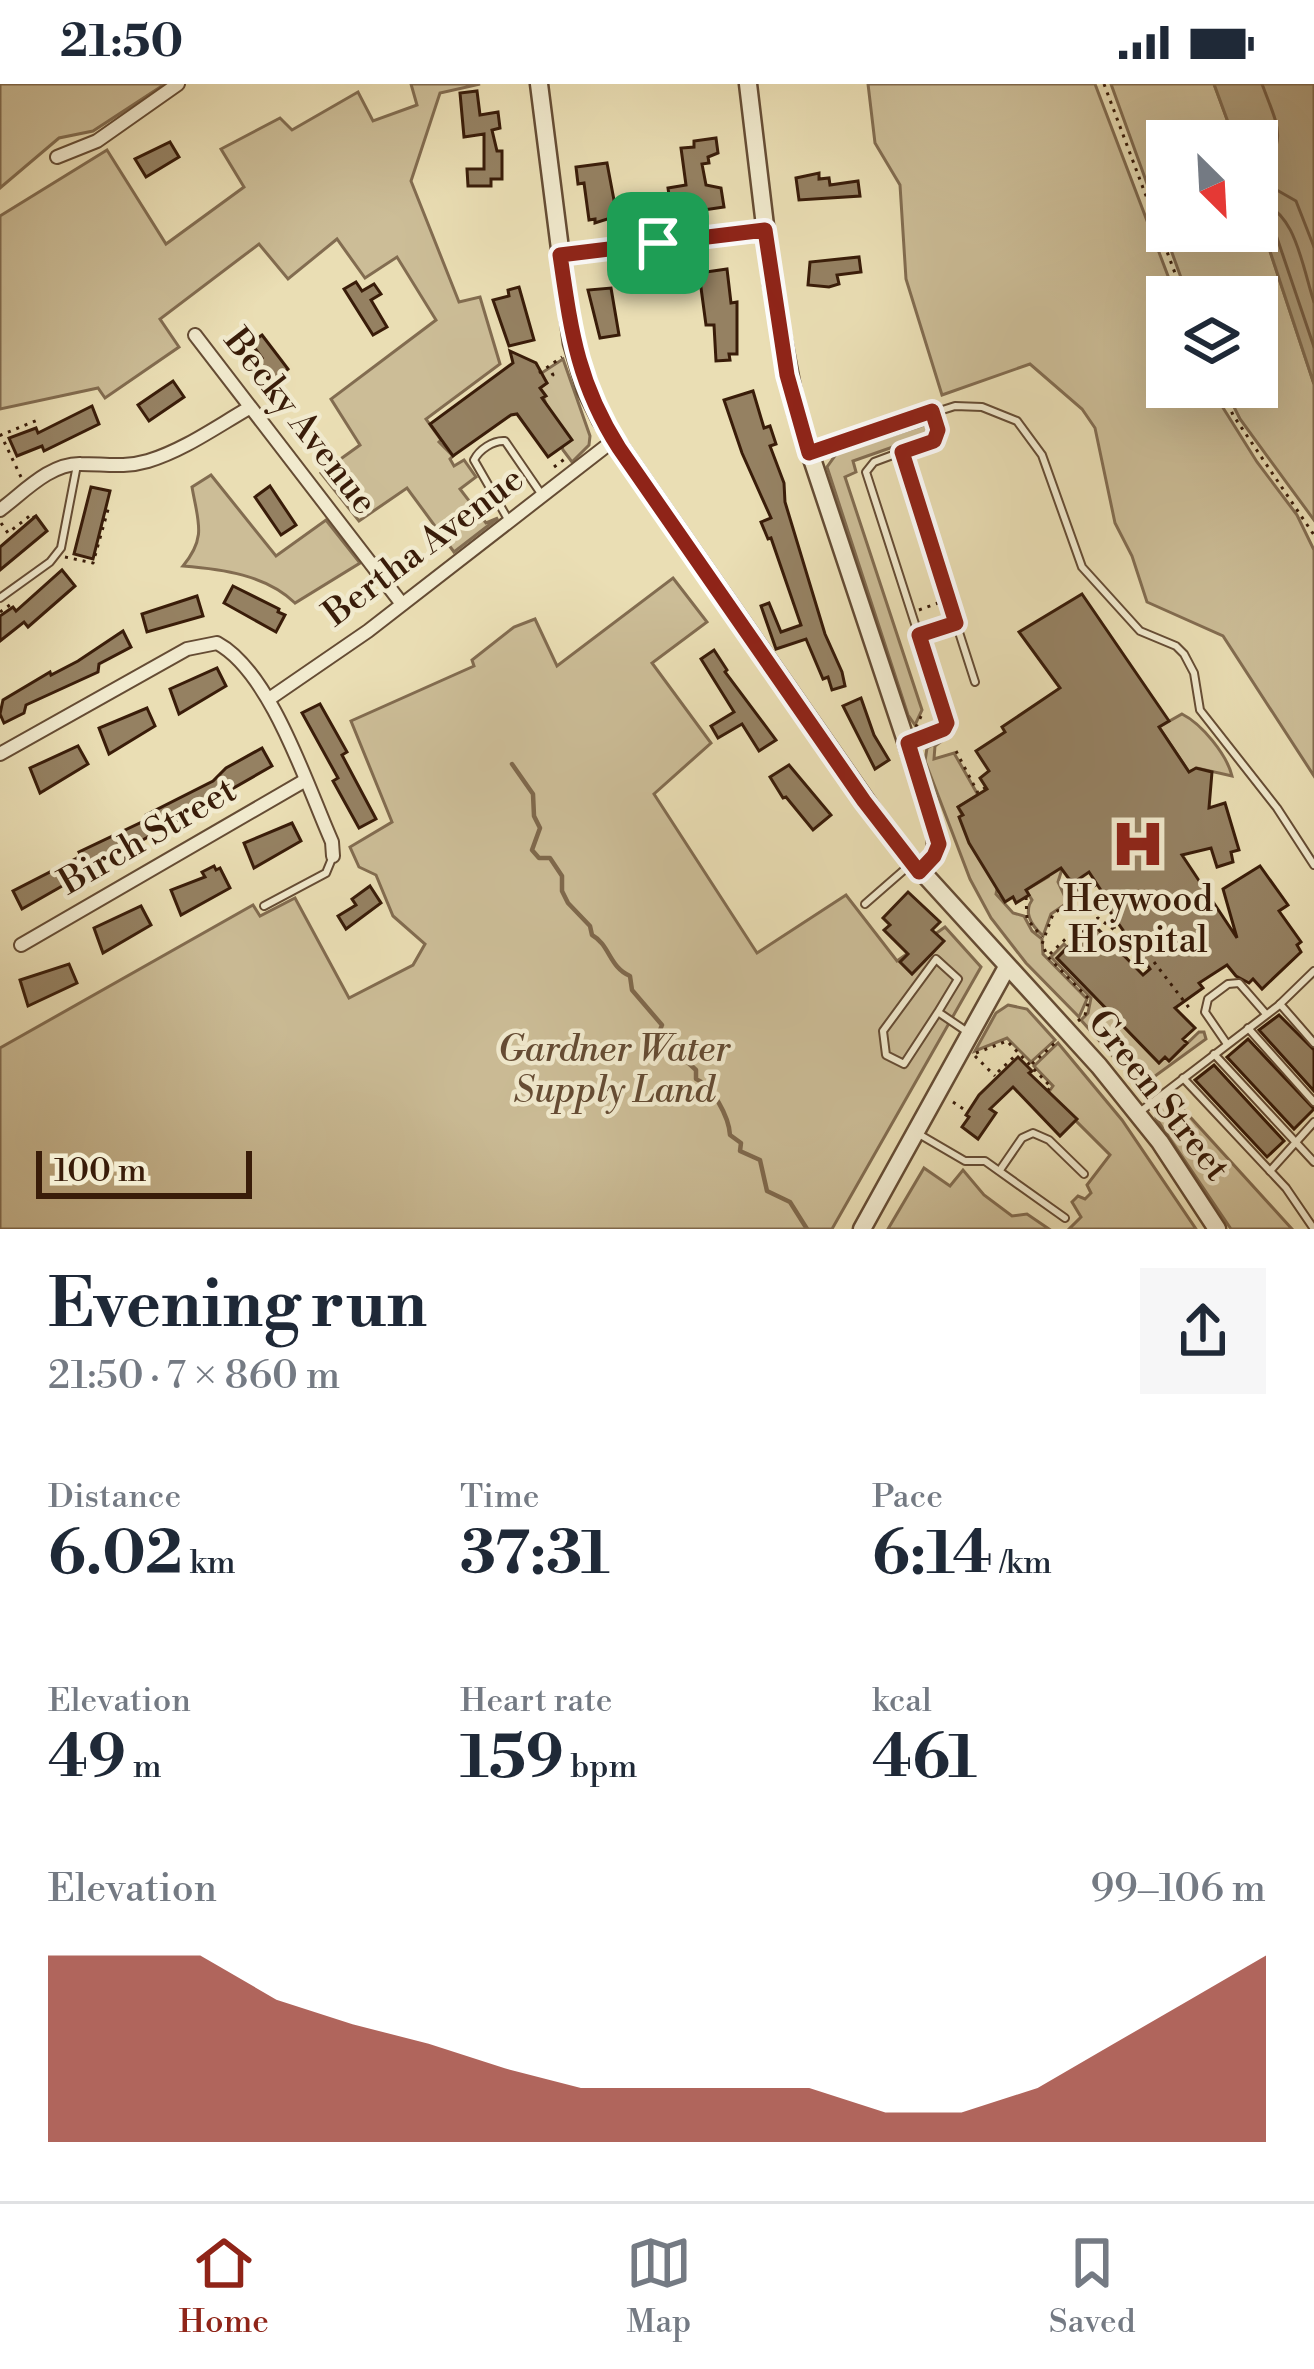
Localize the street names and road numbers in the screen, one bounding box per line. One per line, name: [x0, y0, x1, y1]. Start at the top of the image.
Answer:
street label: Becky Avenue: [213, 319, 387, 524]
street label: Bertha Avenue: [314, 457, 533, 637]
street label: Birch Street: [51, 768, 245, 906]
street label: Green Street: [1077, 1001, 1239, 1191]

